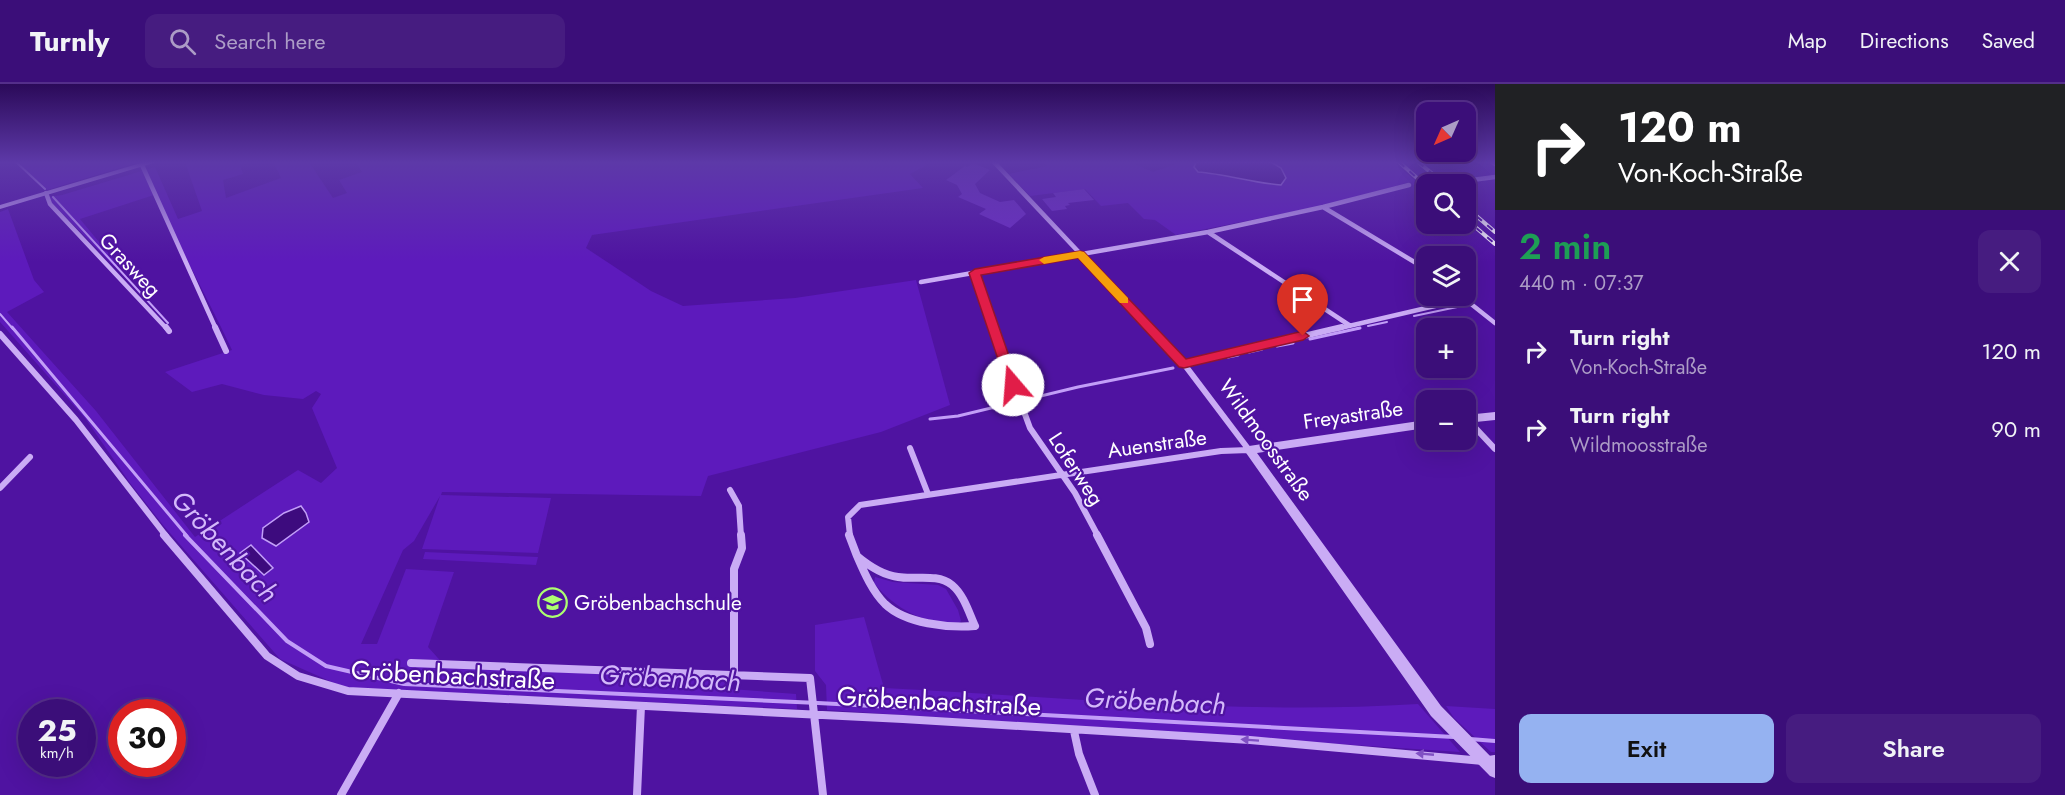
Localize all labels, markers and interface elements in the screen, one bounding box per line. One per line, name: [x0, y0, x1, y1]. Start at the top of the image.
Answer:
search box: [145, 14, 565, 68]
text: Turnly: [30, 21, 109, 62]
icon: search: [166, 25, 199, 58]
text: Search here: [214, 25, 326, 57]
text: Map: [1788, 26, 1827, 56]
text: Directions: [1860, 26, 1949, 56]
text: Saved: [1982, 26, 2035, 56]
text: 120 m: [1618, 97, 1742, 158]
north arrow: [1416, 102, 1476, 162]
map controls: [1416, 102, 1476, 450]
icon: right: [1519, 108, 1597, 186]
text: Von-Koch-Straße: [1618, 153, 1803, 192]
button: search: [1416, 174, 1476, 234]
text: 2 min: [1519, 220, 1611, 272]
street label: Grasweg: [92, 226, 168, 304]
button: close: [1978, 230, 2041, 293]
button: layers: [1416, 246, 1476, 306]
text: 440 m · 07:37: [1519, 269, 1644, 298]
pin: [1277, 274, 1328, 336]
icon: arrive: [1286, 283, 1319, 316]
button: +: [1416, 318, 1476, 378]
text: Turn right: [1570, 321, 1670, 353]
icon: right: [1519, 335, 1552, 368]
text: 120 m: [1982, 335, 2041, 367]
position arrow: [981, 353, 1045, 417]
text: Von-Koch-Straße: [1570, 353, 1707, 382]
street label: Wildmoosstraße: [1211, 373, 1321, 507]
button: −: [1416, 390, 1476, 450]
street label: Freyastraße: [1301, 393, 1405, 437]
text: Turn right: [1570, 399, 1670, 431]
icon: right: [1519, 413, 1552, 446]
text: 90 m: [1991, 413, 2041, 445]
street label: Auenstraße: [1105, 422, 1209, 466]
street label: Loferweg: [1041, 426, 1111, 512]
text: Wildmoosstraße: [1570, 431, 1707, 460]
water label: Gröbenbach: [162, 481, 288, 611]
school or university icon: Gröbenbachschule: [537, 587, 569, 619]
place label: Gröbenbachschule: [574, 588, 742, 618]
street label: Gröbenbachstraße: [350, 651, 556, 699]
water label: Gröbenbach: [598, 655, 742, 701]
street label: Gröbenbachstraße: [836, 677, 1042, 725]
water label: Gröbenbach: [1083, 678, 1227, 724]
speed limit sign: 30: [108, 699, 186, 777]
text: 25: [37, 709, 77, 752]
button: Exit: [1519, 714, 1774, 783]
button: Share: [1786, 714, 2041, 783]
one-way arrow: [1241, 736, 1260, 745]
text: km/h: [40, 742, 74, 764]
one-way arrow: [1415, 749, 1434, 759]

